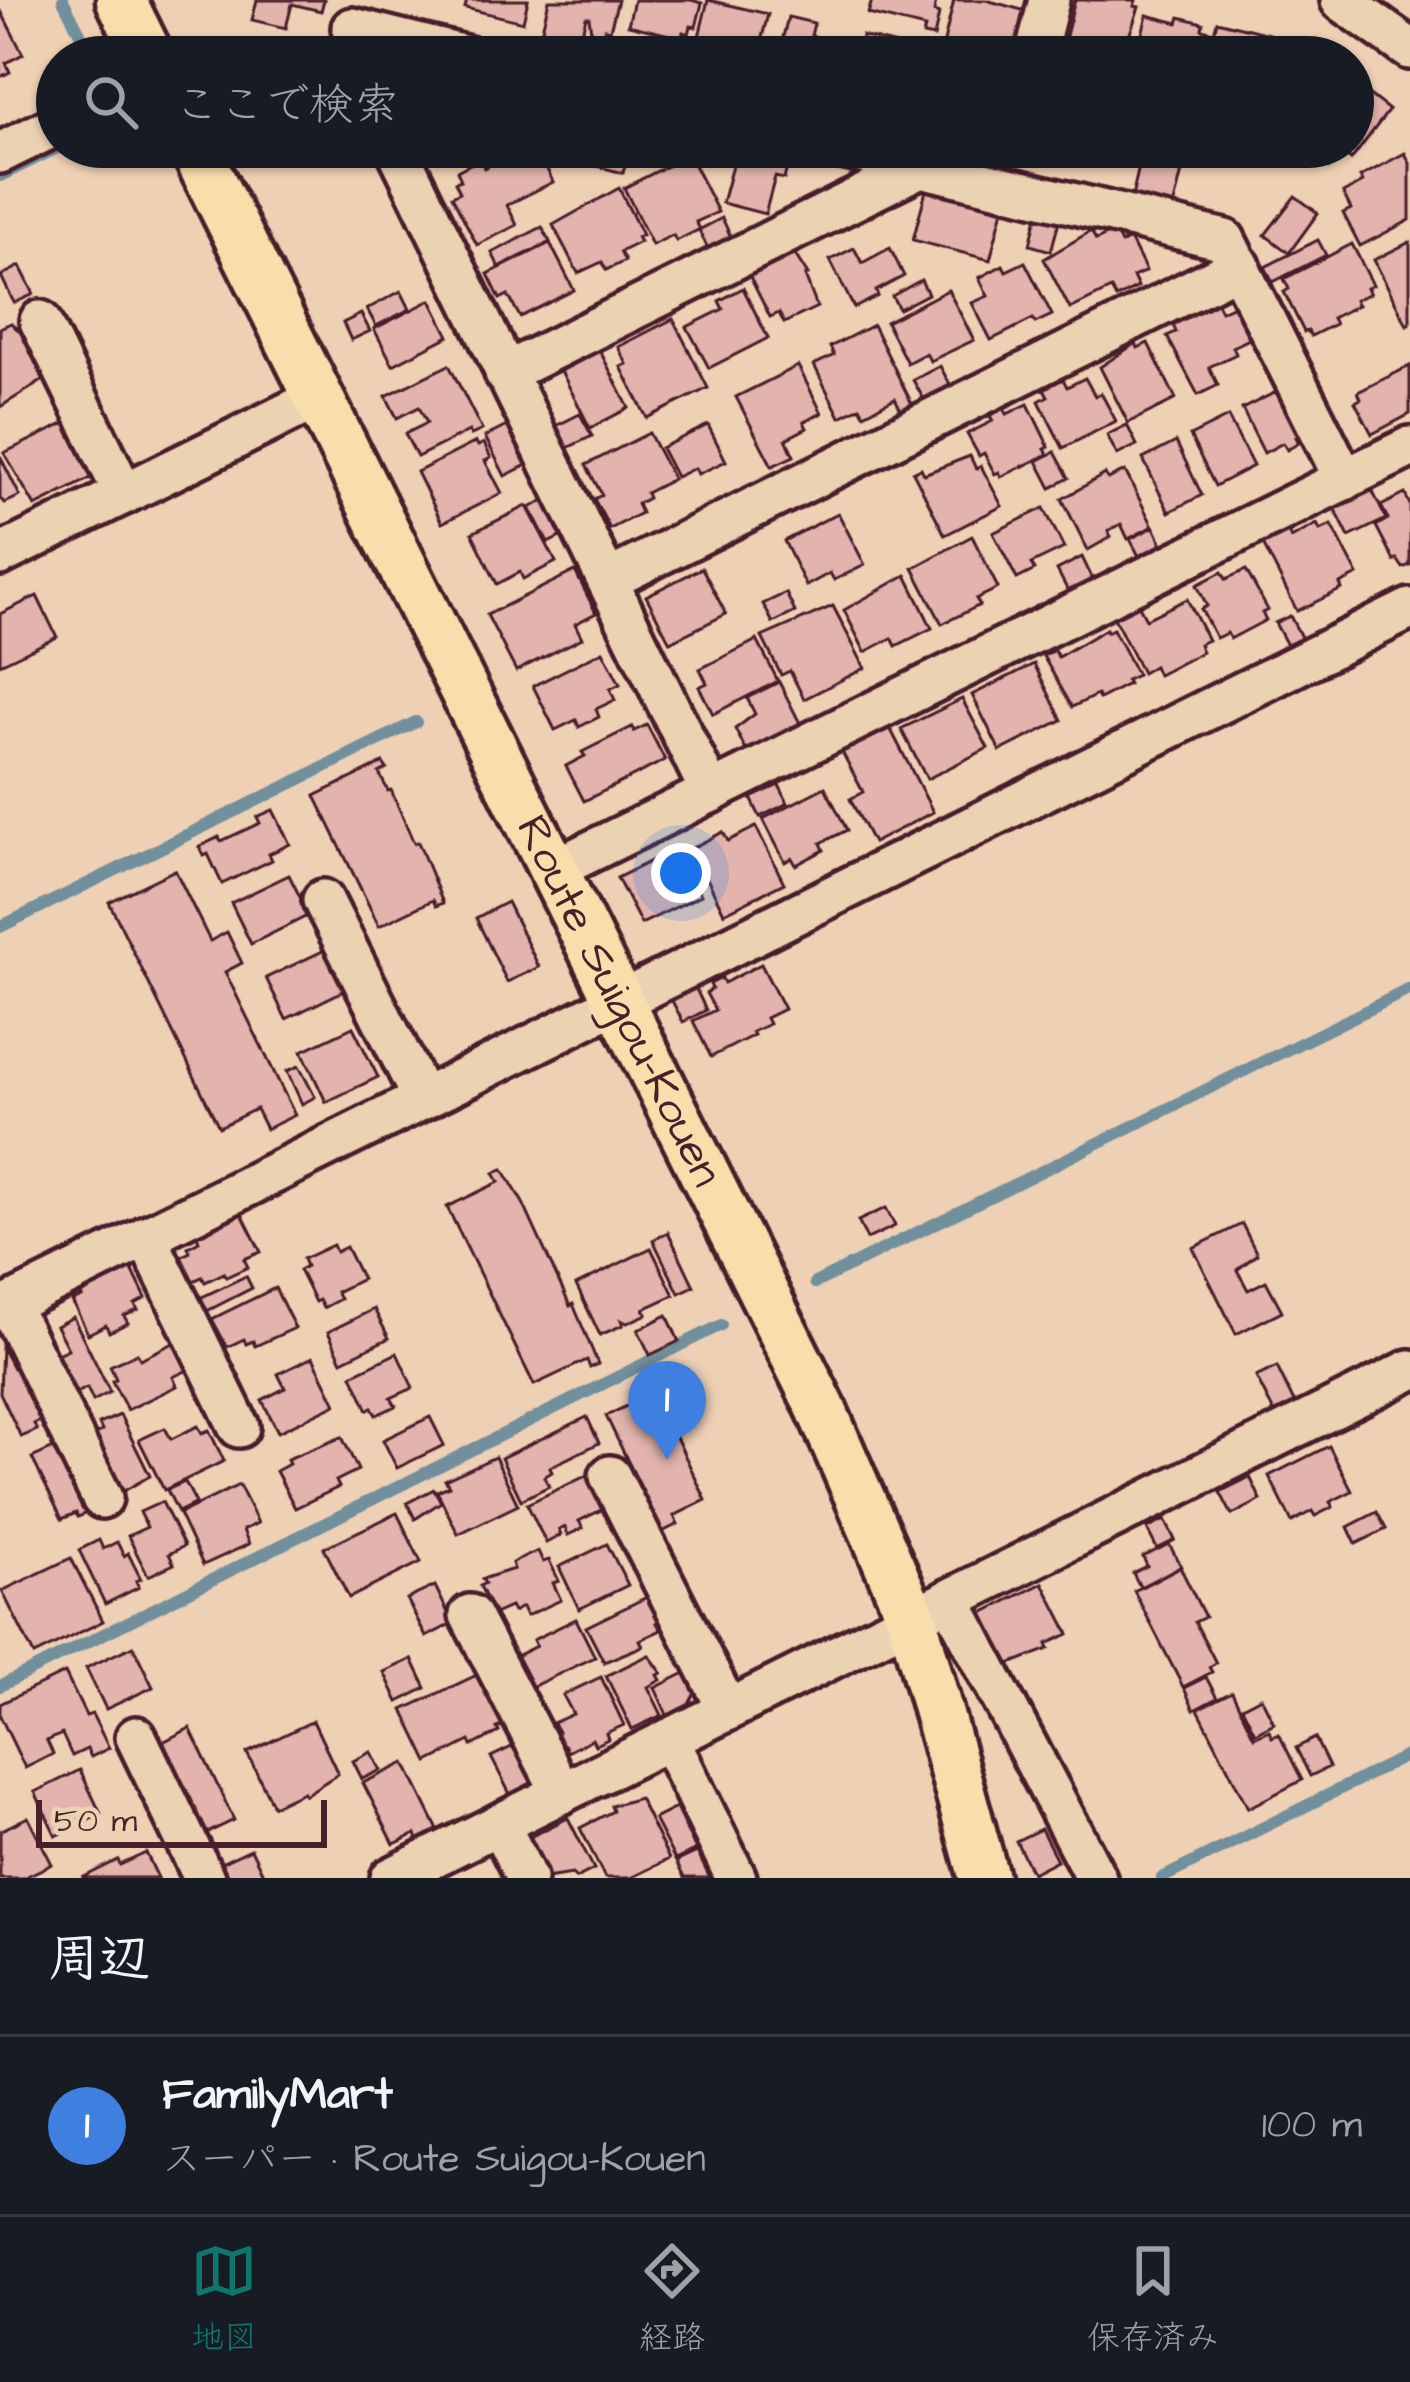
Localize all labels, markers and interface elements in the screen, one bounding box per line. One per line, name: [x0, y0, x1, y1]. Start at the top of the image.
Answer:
search box: [36, 36, 1374, 168]
icon: search: [78, 69, 144, 135]
text: ここで検索: [174, 75, 399, 137]
street label: Route Suigou-Kouen: [500, 805, 737, 1197]
your location: [651, 843, 711, 903]
pin: 1: [628, 1361, 706, 1460]
scale bar: [36, 1794, 327, 1847]
text: 50 m: [54, 1798, 137, 1844]
text: 周辺: [48, 1925, 150, 1996]
text: FamilyMart: [162, 2064, 393, 2126]
text: 1: [85, 2099, 90, 2153]
text: 100 m: [1262, 2099, 1362, 2153]
text: スーパー · Route Suigou-Kouen: [162, 2133, 706, 2187]
tab: 地図: [191, 2238, 257, 2361]
tab: 経路: [639, 2238, 705, 2361]
tab: 保存済み: [1087, 2238, 1219, 2361]

